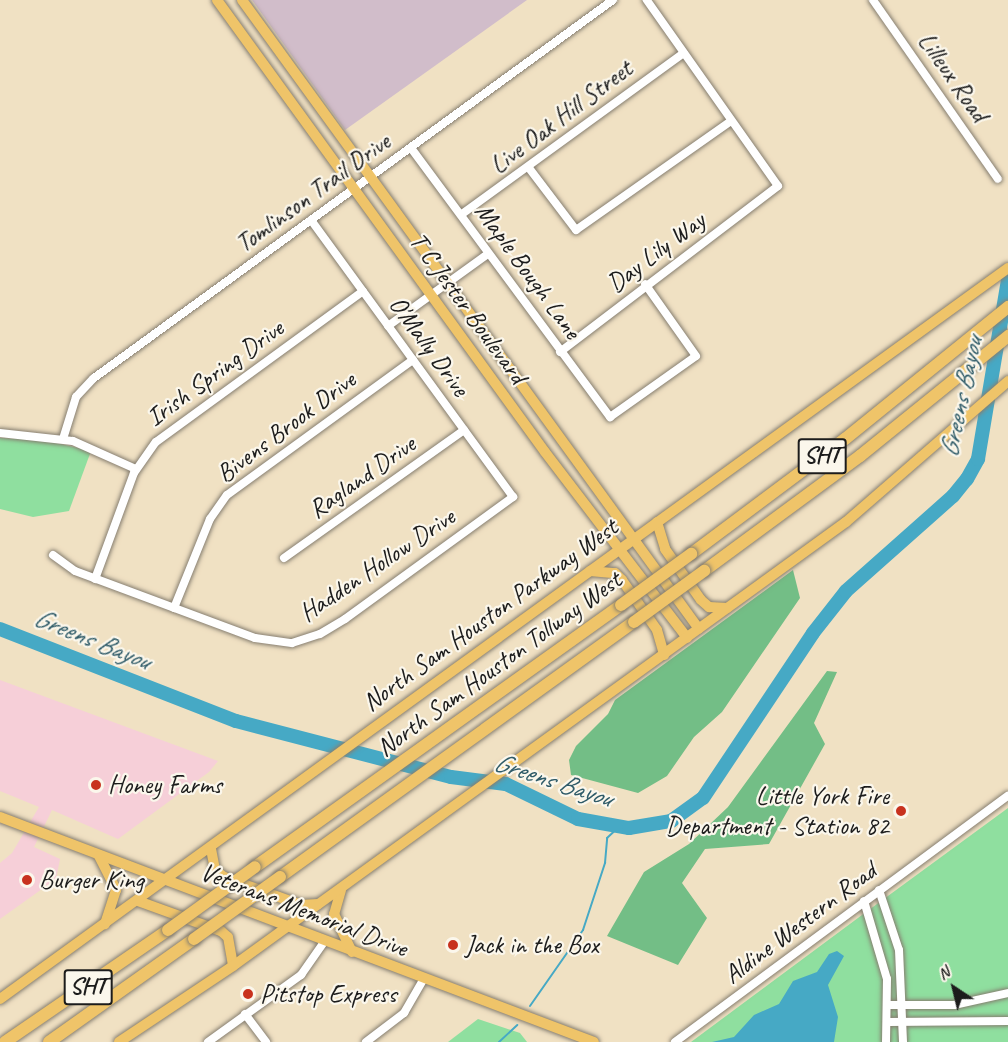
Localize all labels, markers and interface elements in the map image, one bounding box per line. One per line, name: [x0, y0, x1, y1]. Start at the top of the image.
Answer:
street label: Lilleux Road: [911, 26, 995, 128]
street label: Live Oak Hill Street: [483, 53, 639, 181]
street label: Tomlinson Trail Drive: [230, 127, 396, 259]
street label: Maple Bough Lane: [468, 197, 588, 345]
street label: Day Lily Way: [601, 205, 711, 299]
street label: T C Jester Boulevard: [403, 226, 533, 390]
street label: O'Mally Drive: [382, 290, 476, 402]
street label: Irish Spring Drive: [140, 313, 290, 433]
water label: Greens Bayou: [932, 334, 990, 460]
street label: Bivens Brook Drive: [210, 364, 362, 490]
street label: Ragland Drive: [302, 429, 422, 525]
road number: SHT: [796, 435, 848, 477]
street label: Hadden Hollow Drive: [293, 501, 461, 629]
street label: North Sam Houston Parkway West: [356, 512, 624, 718]
street label: North Sam Houston Tollway West: [371, 565, 627, 763]
water label: Greens Bayou: [29, 601, 155, 677]
water label: Greens Bayou: [490, 746, 616, 814]
place label: Honey Farms: [108, 769, 224, 801]
marker: Honey Farms: [89, 778, 103, 792]
place label: Little York Fire Department - Station 82: [666, 780, 889, 842]
marker: Little York Fire Department - Station 82: [894, 804, 908, 818]
street label: Aldine Western Road: [717, 855, 883, 991]
street label: Veterans Memorial Drive: [197, 856, 411, 964]
place label: Burger King: [39, 864, 144, 896]
marker: Burger King: [20, 873, 34, 887]
place label: Jack in the Box: [465, 929, 599, 961]
marker: Jack in the Box: [446, 938, 460, 952]
north arrow: [924, 958, 984, 1018]
text: N: [934, 962, 953, 984]
road number: SHT: [62, 966, 113, 1008]
place label: Pitstop Express: [260, 978, 397, 1010]
marker: Pitstop Express: [241, 987, 255, 1001]

